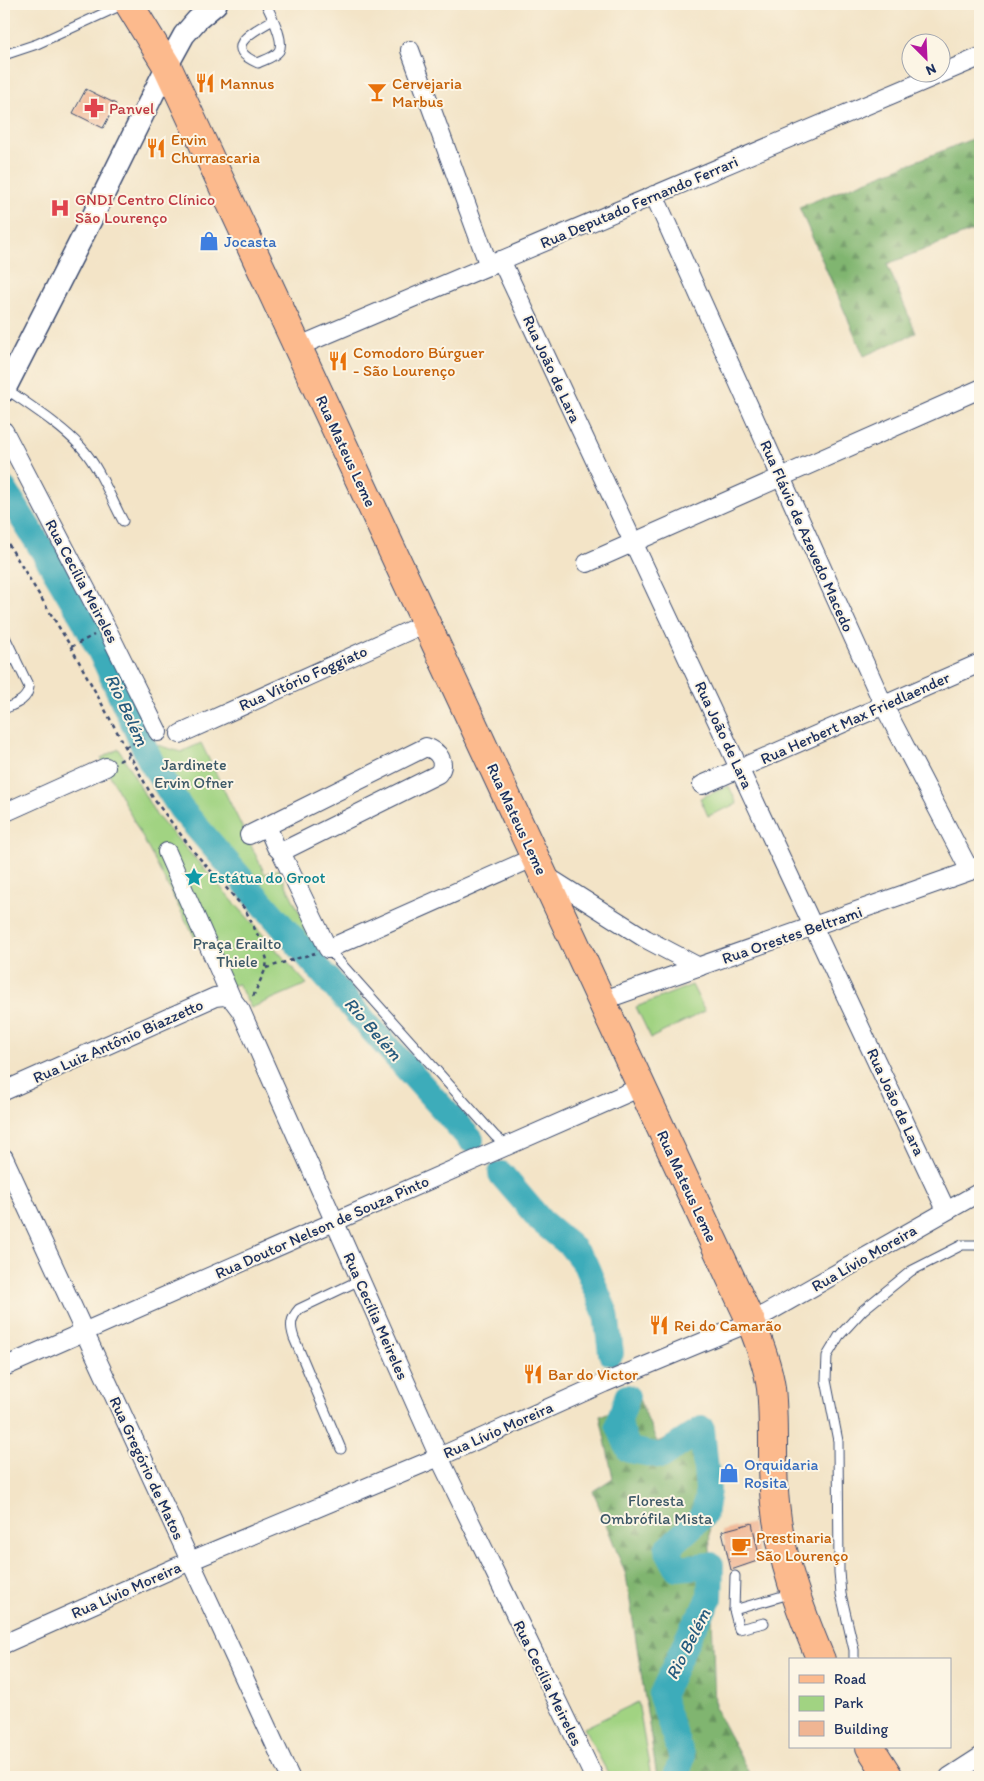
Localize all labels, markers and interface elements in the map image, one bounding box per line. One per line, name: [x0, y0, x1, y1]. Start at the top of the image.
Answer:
north arrow: [902, 32, 952, 82]
text: N: [923, 60, 939, 79]
restaurant icon: Mannus: [194, 72, 216, 94]
place label: Mannus: [220, 74, 274, 93]
place label: Cervejaria Marbus: [392, 74, 462, 111]
bar icon: Cervejaria Marbus: [366, 81, 388, 103]
pharmacy icon: Panvel: [83, 97, 105, 119]
place label: Panvel: [109, 99, 155, 118]
place label: Ervin Churrascaria: [171, 130, 260, 167]
restaurant icon: Ervin Churrascaria: [145, 137, 167, 159]
street label: Rua Deputado Fernando Ferrari: [537, 152, 741, 252]
place label: GNDI Centro Clínico São Lourenço: [75, 190, 215, 227]
hospital icon: GNDI Centro Clínico São Lourenço: [49, 197, 71, 219]
shop icon: Jocasta: [198, 230, 220, 252]
place label: Jocasta: [224, 232, 277, 251]
street label: Rua João de Lara: [519, 312, 585, 426]
place label: Comodoro Búrguer - São Lourenço: [353, 343, 485, 380]
restaurant icon: Comodoro Búrguer - São Lourenço: [327, 350, 349, 372]
street label: Rua Mateus Leme: [312, 392, 380, 510]
street label: Rua Flávio de Azevedo Macedo: [756, 437, 858, 635]
street label: Rua Cecília Meireles: [41, 516, 123, 646]
street label: Rua Vitório Foggiato: [236, 641, 370, 715]
street label: Rua Herbert Max Friedlaender: [757, 668, 953, 768]
water label: Rio Belém: [101, 671, 153, 750]
street label: Rua João de Lara: [691, 678, 757, 792]
park label: Jardinete Ervin Ofner: [154, 755, 234, 792]
street label: Rua Mateus Leme: [483, 760, 551, 878]
place icon: Estátua do Groot: [183, 866, 205, 888]
place label: Estátua do Groot: [209, 868, 326, 887]
street label: Rua Orestes Beltrami: [719, 902, 865, 968]
park label: Praça Erailto Thiele: [193, 934, 281, 971]
water label: Rio Belém: [339, 993, 407, 1066]
street label: Rua Luiz Antônio Biazzetto: [30, 995, 206, 1087]
street label: Rua João de Lara: [863, 1045, 929, 1159]
street label: Rua Mateus Leme: [653, 1127, 721, 1245]
street label: Rua Doutor Nelson de Souza Pinto: [212, 1171, 432, 1283]
street label: Rua Lívio Moreira: [808, 1220, 920, 1296]
street label: Rua Cecília Meireles: [339, 1249, 413, 1383]
restaurant icon: Rei do Camarão: [648, 1314, 670, 1336]
place label: Rei do Camarão: [674, 1316, 782, 1335]
restaurant icon: Bar do Victor: [522, 1363, 544, 1385]
place label: Bar do Victor: [548, 1365, 638, 1384]
street label: Rua Gregório de Matos: [105, 1393, 189, 1543]
street label: Rua Lívio Moreira: [440, 1397, 556, 1463]
place label: Orquidaria Rosita: [744, 1455, 819, 1492]
shop icon: Orquidaria Rosita: [718, 1462, 740, 1484]
park label: Floresta Ombrófila Mista: [600, 1491, 713, 1528]
place label: Prestinaria São Lourenço: [756, 1528, 848, 1565]
cafe icon: Prestinaria São Lourenço: [730, 1535, 752, 1557]
street label: Rua Lívio Moreira: [68, 1557, 184, 1623]
water label: Rio Belém: [661, 1604, 715, 1683]
street label: Rua Cecília Meireles: [509, 1617, 587, 1749]
legend: [789, 1658, 952, 1748]
text: Road: [834, 1670, 867, 1688]
text: Park: [834, 1694, 864, 1712]
text: Building: [834, 1720, 888, 1738]

